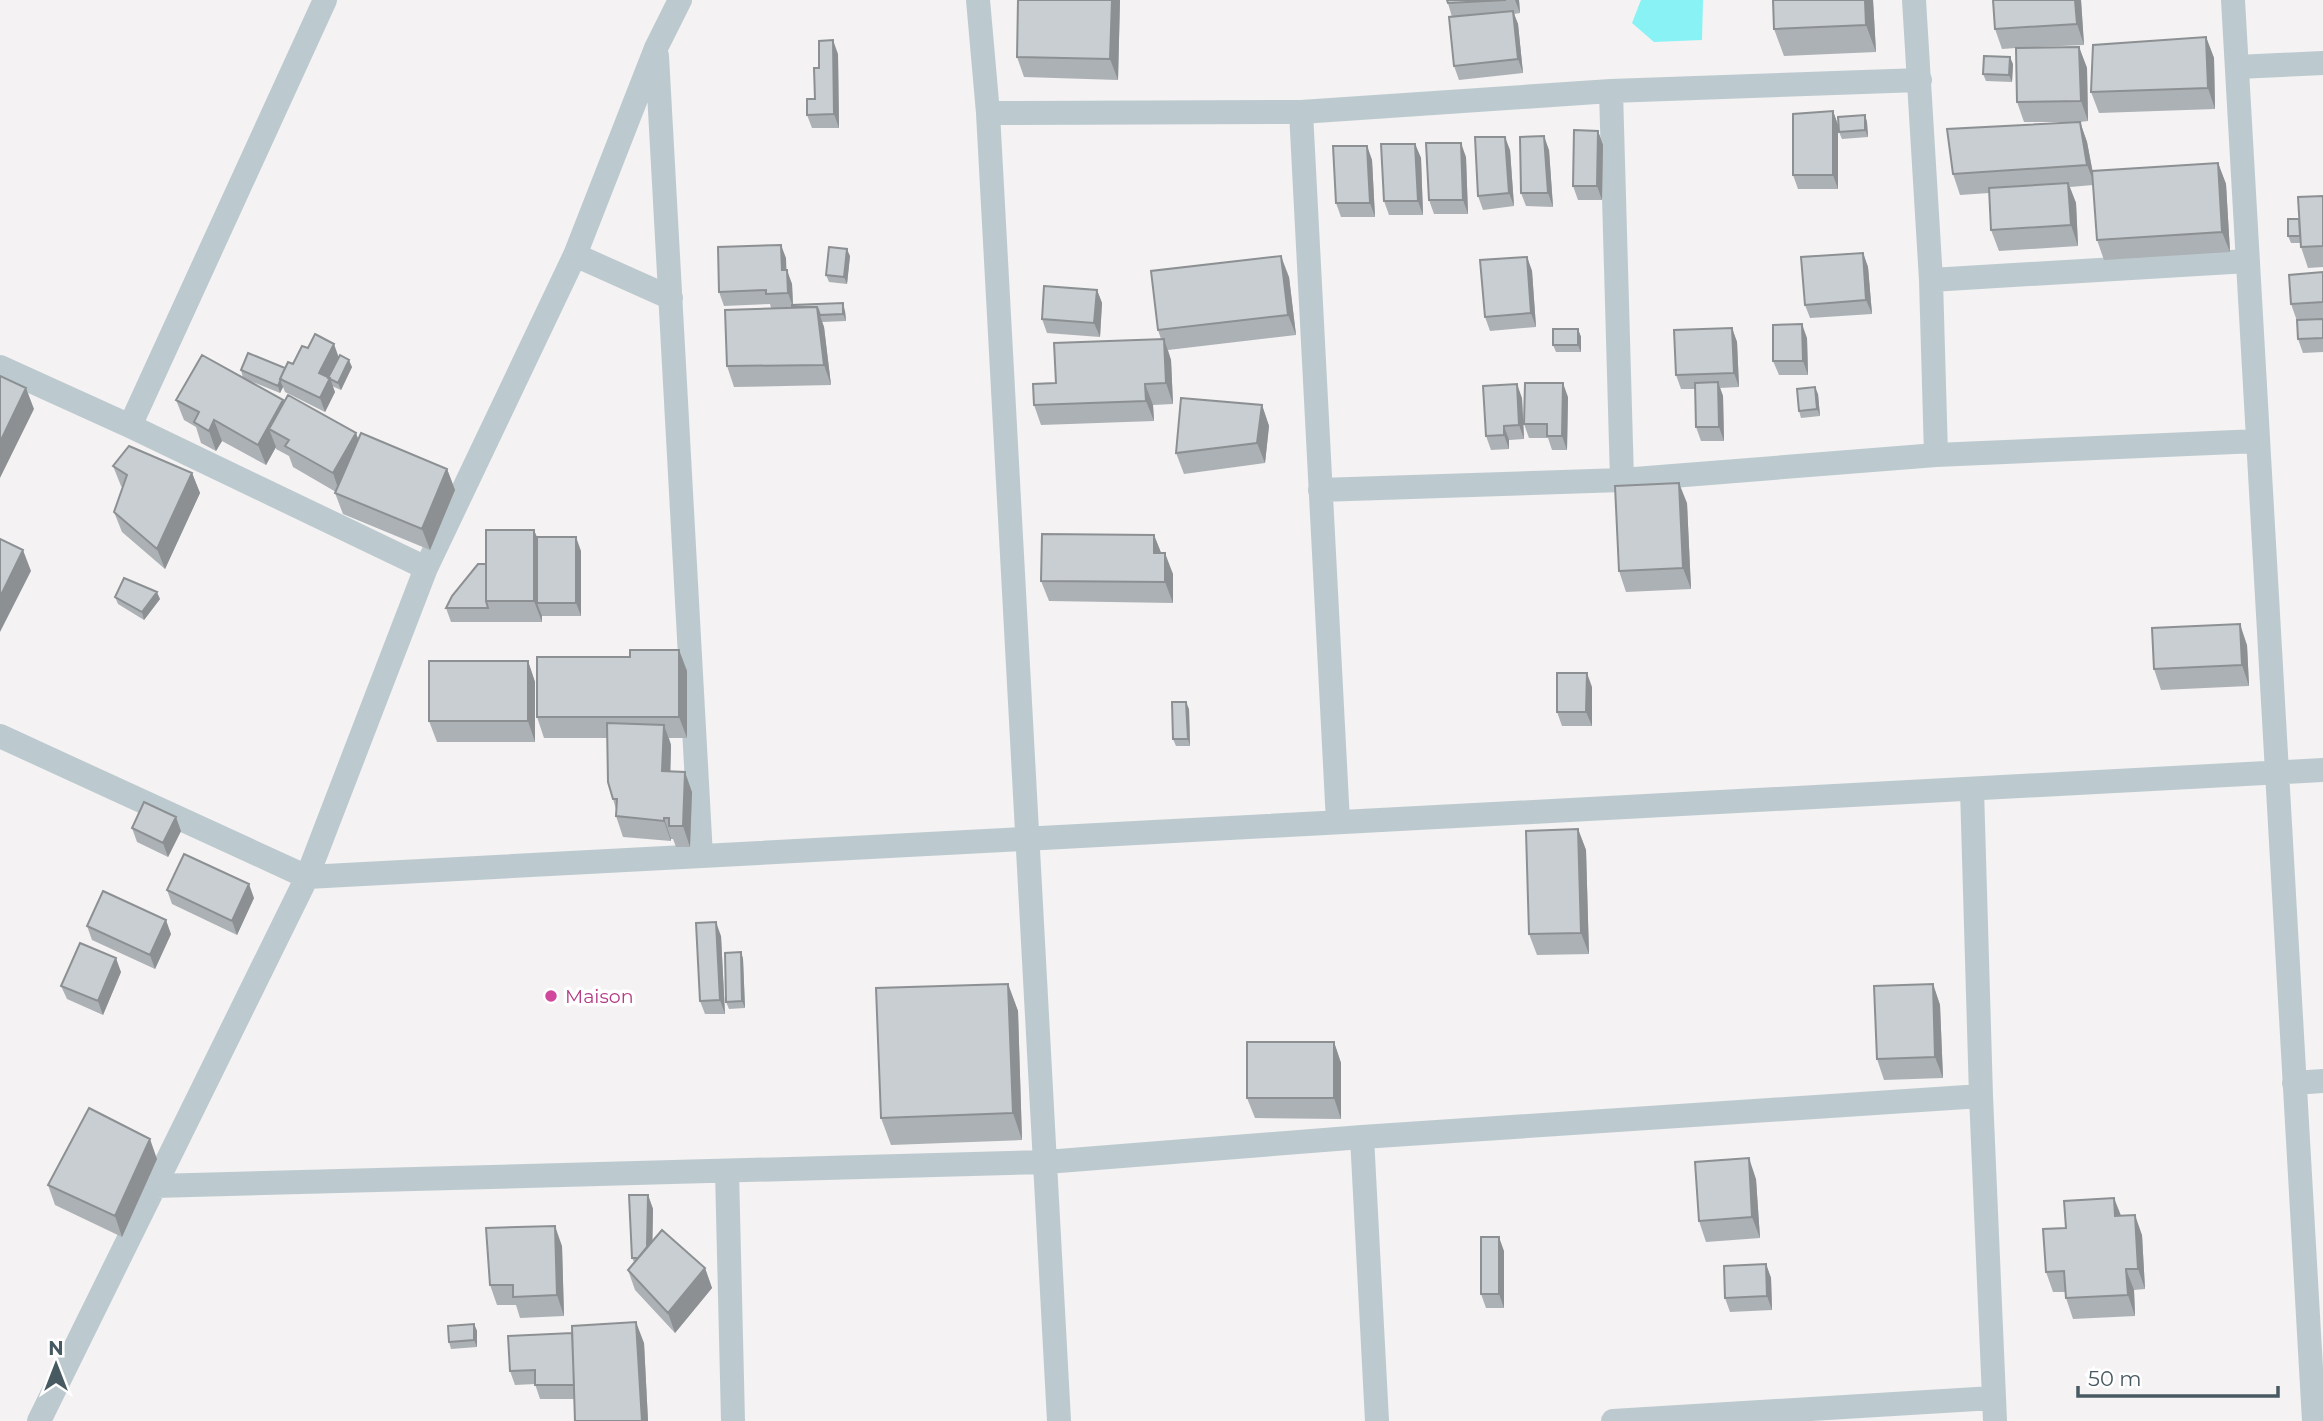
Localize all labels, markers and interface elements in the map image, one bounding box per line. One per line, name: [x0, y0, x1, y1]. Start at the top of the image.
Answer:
place label: Maison: [565, 985, 634, 1008]
marker: Maison: [543, 988, 559, 1004]
north arrow: [21, 1330, 91, 1400]
text: N: [48, 1337, 64, 1360]
scale bar: [2078, 1354, 2278, 1398]
text: 50 m: [2088, 1366, 2142, 1391]

